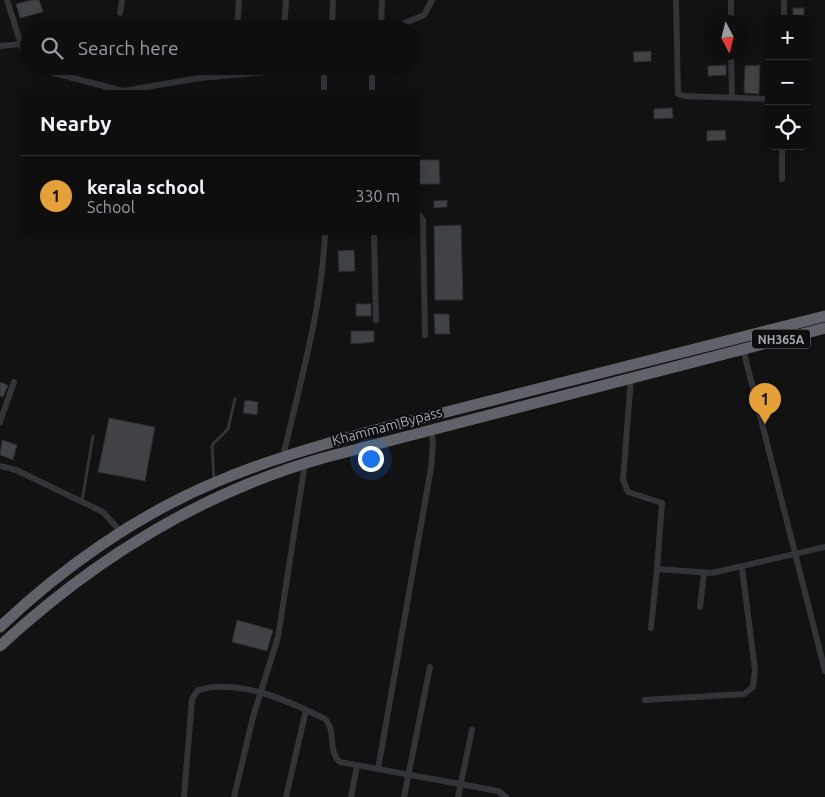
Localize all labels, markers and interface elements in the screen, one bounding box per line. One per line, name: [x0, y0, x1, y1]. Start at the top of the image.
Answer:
north arrow: [705, 15, 750, 60]
map controls: [765, 15, 810, 150]
button: +: [765, 15, 810, 60]
search box: [20, 20, 420, 75]
icon: search: [38, 34, 66, 62]
text: Search here: [78, 37, 178, 59]
button: −: [765, 60, 810, 105]
button: locate: [765, 105, 810, 150]
text: Nearby: [40, 111, 111, 135]
text: kerala school: [87, 176, 205, 198]
text: 1: [51, 187, 61, 205]
text: 330 m: [355, 187, 400, 205]
text: School: [87, 198, 135, 216]
road number: NH365A: [752, 329, 810, 348]
pin: 1: [749, 383, 781, 424]
street label: Khammam Bypass: [330, 404, 444, 448]
your location: [358, 446, 384, 472]

